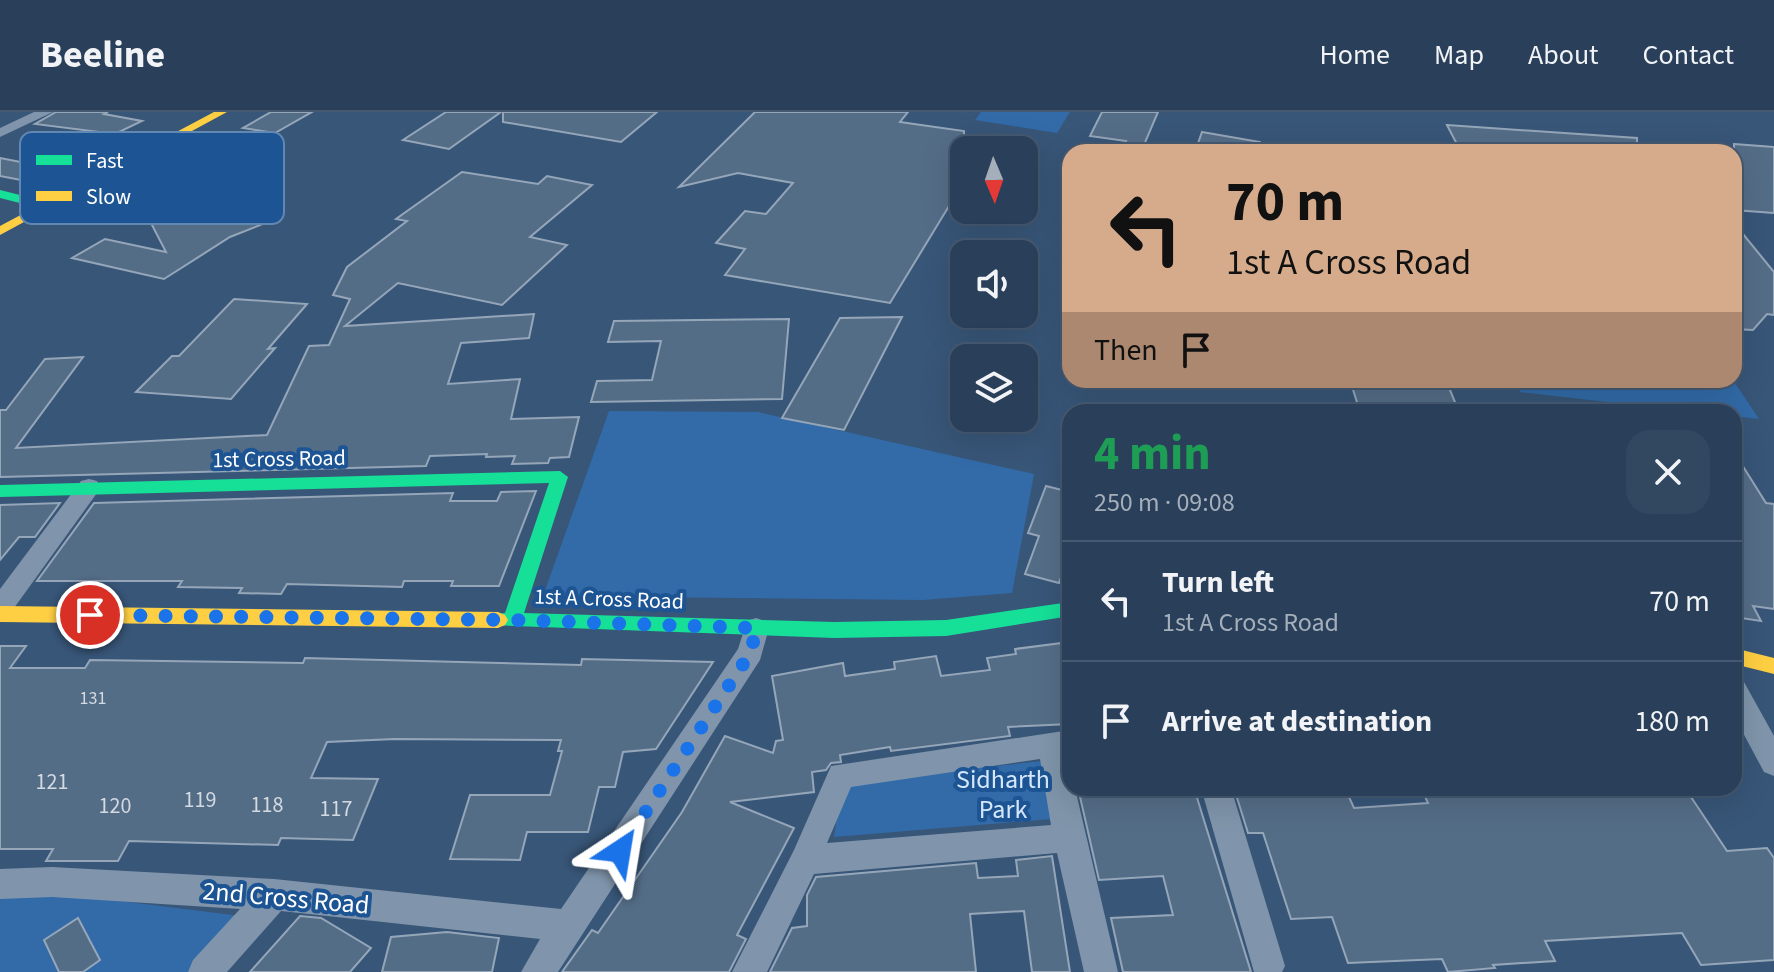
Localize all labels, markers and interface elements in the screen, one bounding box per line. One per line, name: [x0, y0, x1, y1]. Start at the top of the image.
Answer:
text: Beeline: [40, 28, 165, 82]
text: Home: [1319, 35, 1390, 75]
text: Map: [1434, 35, 1484, 75]
text: About: [1528, 35, 1599, 75]
text: Contact: [1643, 35, 1734, 75]
legend: [20, 132, 284, 224]
north arrow: [950, 136, 1038, 224]
map controls: [950, 136, 1038, 432]
text: Fast: [86, 145, 124, 177]
text: 70 m: [1226, 163, 1344, 242]
icon: left: [1094, 176, 1198, 280]
text: Slow: [86, 181, 131, 213]
text: 1st A Cross Road: [1226, 237, 1471, 288]
button: sound: [950, 240, 1038, 328]
icon: arrive: [1174, 328, 1218, 372]
text: Then: [1094, 329, 1158, 372]
button: layers: [950, 344, 1038, 432]
text: 4 min: [1094, 420, 1211, 488]
button: close: [1626, 430, 1710, 514]
street label: 1st Cross Road: [212, 442, 346, 476]
text: 250 m · 09:08: [1094, 484, 1235, 521]
text: Turn left: [1162, 561, 1274, 604]
icon: left: [1094, 579, 1138, 623]
street label: 1st A Cross Road: [534, 580, 684, 618]
text: 70 m: [1649, 580, 1710, 623]
pin: [56, 581, 124, 649]
icon: arrive: [68, 593, 112, 637]
text: 1st A Cross Road: [1162, 604, 1339, 641]
house number: 131: [80, 686, 106, 711]
icon: arrive: [1094, 699, 1138, 743]
text: Arrive at destination: [1162, 700, 1432, 743]
text: 180 m: [1634, 700, 1710, 743]
park label: Sidharth Park: [956, 761, 1050, 828]
house number: 121: [36, 766, 68, 798]
house number: 119: [184, 784, 216, 816]
house number: 118: [251, 789, 283, 821]
house number: 120: [99, 790, 131, 822]
house number: 117: [320, 793, 352, 825]
position arrow: [578, 809, 662, 893]
street label: 2nd Cross Road: [201, 872, 371, 924]

